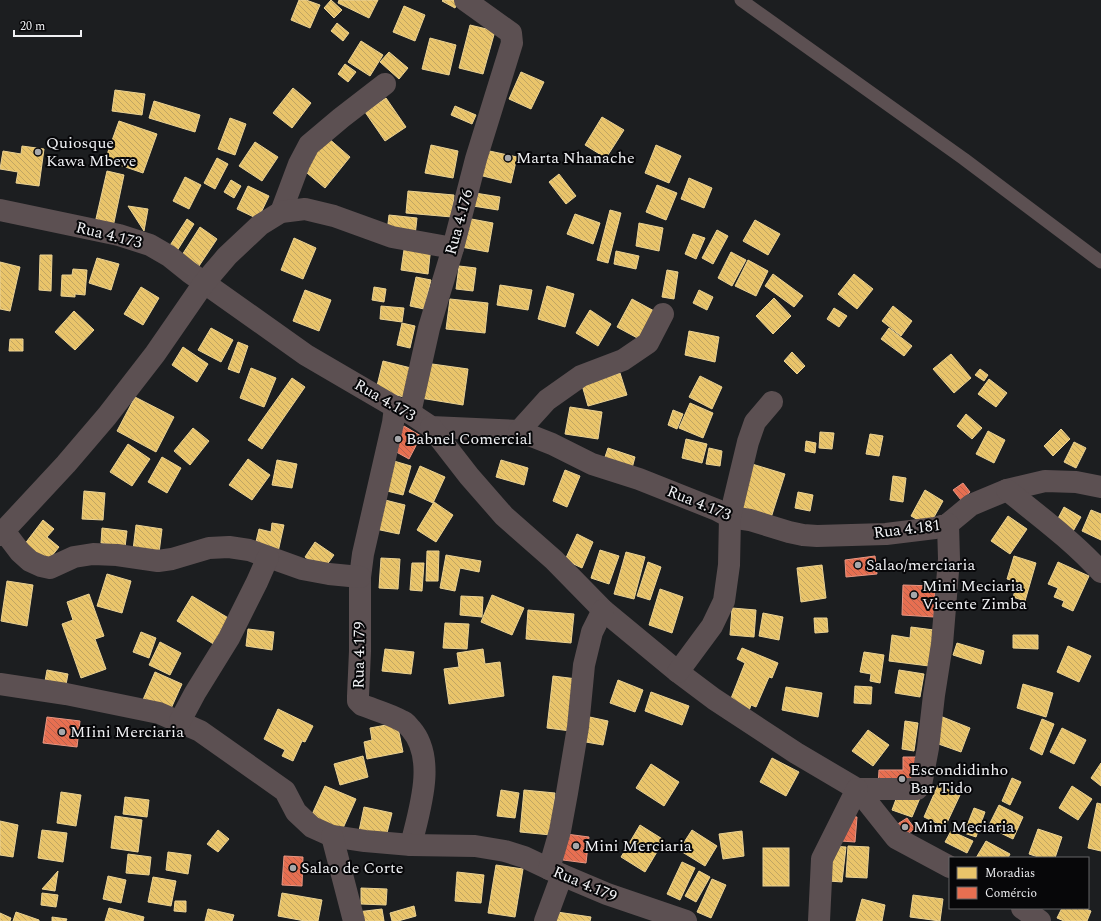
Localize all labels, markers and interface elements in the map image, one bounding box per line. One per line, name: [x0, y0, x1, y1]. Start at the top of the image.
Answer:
scale bar: [14, 12, 81, 38]
text: 20 m: [20, 17, 45, 36]
place label: Quiosque Kawa Mbeve: [46, 131, 136, 173]
place label: Marta Nhanache: [516, 146, 635, 170]
marker: Quiosque Kawa Mbeve: [33, 147, 43, 157]
marker: Marta Nhanache: [503, 153, 513, 163]
street label: Rua 4.176: [439, 186, 479, 258]
street label: Rua 4.173: [73, 215, 145, 255]
street label: Rua 4.173: [350, 373, 420, 427]
place label: Babnel Comercial: [406, 427, 532, 451]
marker: Babnel Comercial: [393, 434, 403, 444]
street label: Rua 4.173: [663, 479, 735, 527]
street label: Rua 4.181: [872, 513, 942, 545]
place label: Salao/merciaria: [866, 553, 975, 577]
marker: Salao/merciaria: [853, 560, 863, 570]
place label: Mini Meciaria Vicente Zimba: [922, 574, 1027, 616]
marker: Mini Meciaria Vicente Zimba: [909, 590, 919, 600]
street label: Rua 4.179: [346, 621, 372, 689]
place label: MIini Merciaria: [70, 720, 184, 744]
marker: MIini Merciaria: [57, 727, 67, 737]
place label: Escondidinho Bar Tido: [910, 758, 1008, 800]
marker: Escondidinho Bar Tido: [897, 774, 907, 784]
place label: Mini Meciaria: [913, 815, 1015, 839]
marker: Mini Meciaria: [900, 822, 910, 832]
place label: Mini Merciaria: [584, 834, 692, 858]
marker: Mini Merciaria: [571, 841, 581, 851]
place label: Salao de Corte: [301, 856, 403, 880]
legend: [949, 857, 1089, 909]
street label: Rua 4.179: [549, 860, 621, 908]
marker: Salao de Corte: [288, 863, 298, 873]
text: Moradias: [985, 864, 1035, 883]
text: Comércio: [985, 884, 1037, 903]

